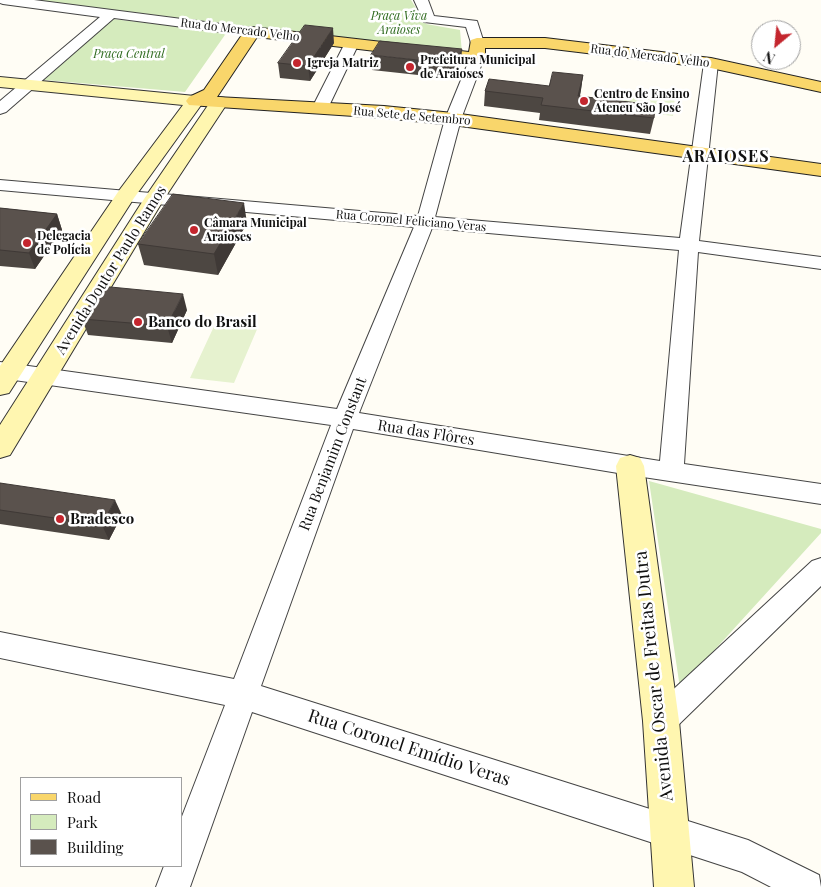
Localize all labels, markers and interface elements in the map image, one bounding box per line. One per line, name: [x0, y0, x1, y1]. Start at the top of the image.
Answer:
park label: Praça Viva Araioses: [371, 9, 427, 37]
street label: Rua do Mercado Velho: [180, 16, 300, 44]
north arrow: [751, 20, 801, 70]
street label: Rua do Mercado Velho: [590, 42, 710, 70]
park label: Praça Central: [93, 47, 165, 61]
text: N: [760, 47, 778, 69]
place label: Prefeitura Municipal de Araioses: [420, 53, 535, 81]
place label: Igreja Matriz: [307, 56, 379, 70]
marker: Igreja Matriz: [291, 57, 303, 69]
marker: Prefeitura Municipal de Araioses: [404, 61, 416, 73]
place label: Centro de Ensino Ateneu São José: [594, 87, 690, 115]
marker: Centro de Ensino Ateneu São José: [578, 95, 590, 107]
street label: Rua Sete de Setembro: [353, 104, 471, 128]
district label: ARAIOSES: [681, 147, 771, 167]
street label: Avenida Doutor Paulo Ramos: [52, 182, 170, 358]
street label: Rua Coronel Feliciano Veras: [335, 207, 487, 235]
place label: Câmara Municipal Araioses: [204, 216, 307, 244]
marker: Câmara Municipal Araioses: [188, 224, 200, 236]
place label: Delegacia de Polícia: [37, 229, 91, 257]
marker: Delegacia de Polícia: [21, 237, 33, 249]
place label: Banco do Brasil: [148, 313, 257, 331]
marker: Banco do Brasil: [132, 316, 144, 328]
street label: Rua Benjamim Constant: [295, 375, 371, 533]
street label: Rua das Flôres: [376, 416, 476, 450]
place label: Bradesco: [70, 510, 134, 528]
marker: Bradesco: [54, 513, 66, 525]
street label: Avenida Oscar de Freitas Dutra: [630, 550, 678, 802]
street label: Rua Coronel Emídio Veras: [305, 705, 513, 791]
legend: [20, 777, 182, 867]
text: Road: [67, 787, 101, 807]
text: Park: [67, 812, 98, 832]
text: Building: [67, 837, 123, 857]

